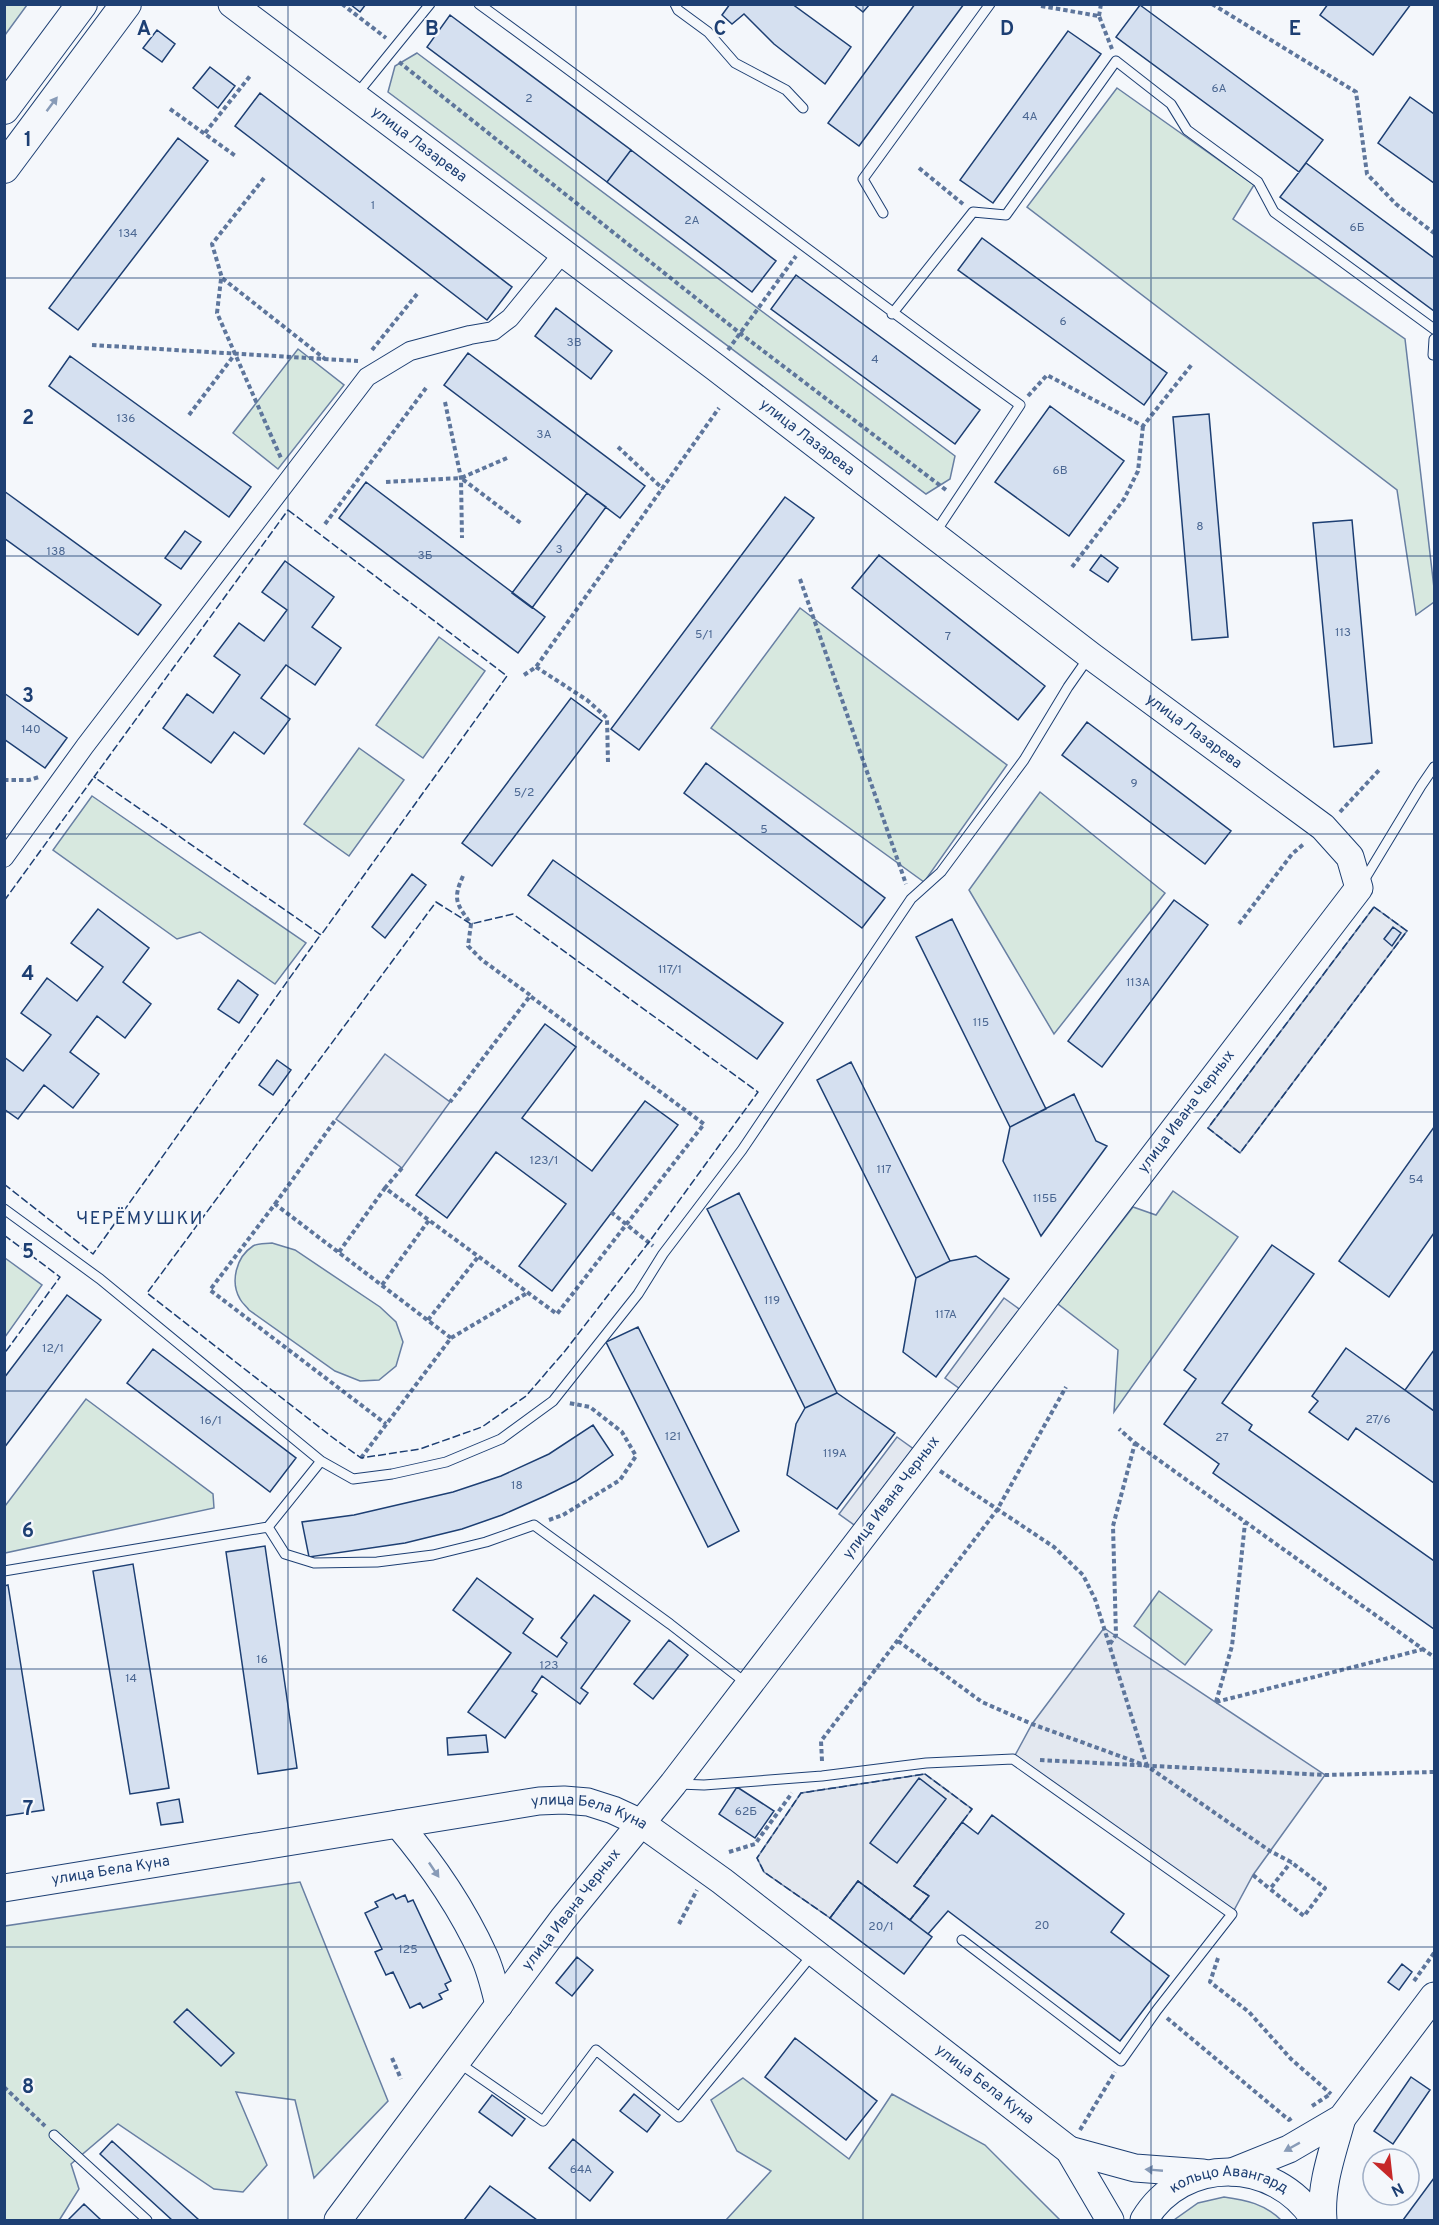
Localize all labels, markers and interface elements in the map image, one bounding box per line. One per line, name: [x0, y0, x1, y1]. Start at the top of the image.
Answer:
text: A: [137, 17, 151, 43]
text: B: [425, 17, 439, 43]
text: C: [714, 17, 726, 43]
text: D: [1000, 17, 1014, 43]
text: E: [1289, 17, 1301, 43]
house number: 6А: [1211, 81, 1227, 97]
house number: 2: [525, 91, 533, 107]
one-way arrow: [46, 96, 58, 112]
street label: улица Лазарева: [367, 102, 471, 187]
house number: 4А: [1022, 109, 1038, 125]
text: 1: [24, 128, 32, 154]
house number: 1: [371, 198, 375, 214]
house number: 2А: [684, 213, 700, 229]
house number: 6Б: [1349, 220, 1365, 236]
house number: 134: [118, 226, 138, 242]
house number: 6: [1059, 314, 1067, 330]
house number: 3В: [566, 335, 582, 351]
house number: 4: [871, 352, 879, 368]
street label: улица Лазарева: [755, 395, 858, 480]
text: 2: [22, 406, 34, 432]
house number: 136: [117, 411, 135, 427]
house number: 3А: [536, 427, 552, 443]
house number: 6В: [1052, 463, 1068, 479]
house number: 8: [1196, 519, 1204, 535]
house number: 3: [555, 542, 563, 558]
house number: 138: [46, 544, 66, 560]
house number: 3Б: [417, 548, 433, 564]
house number: 113: [1335, 625, 1351, 641]
house number: 5/1: [695, 627, 713, 643]
house number: 7: [945, 629, 951, 645]
text: 3: [22, 684, 34, 710]
street label: улица Лазарева: [1142, 690, 1246, 773]
house number: 140: [21, 722, 41, 738]
house number: 9: [1130, 776, 1138, 792]
house number: 5/2: [514, 785, 534, 801]
house number: 5: [760, 822, 768, 838]
text: 4: [22, 962, 34, 988]
house number: 117/1: [658, 962, 682, 978]
house number: 113А: [1126, 975, 1150, 991]
house number: 115: [973, 1015, 989, 1031]
street label: улица Ивана Черных: [1134, 1046, 1240, 1177]
house number: 123/1: [529, 1153, 559, 1169]
house number: 117: [876, 1162, 892, 1178]
house number: 54: [1408, 1172, 1424, 1188]
house number: 115Б: [1033, 1191, 1057, 1207]
district label: ЧЕРЁМУШКИ: [76, 1206, 204, 1231]
text: 5: [22, 1240, 34, 1266]
house number: 119: [764, 1293, 780, 1309]
house number: 117А: [935, 1307, 957, 1323]
house number: 12/1: [42, 1341, 64, 1357]
house number: 27/6: [1365, 1412, 1391, 1428]
house number: 16/1: [200, 1413, 222, 1429]
house number: 121: [665, 1429, 681, 1445]
house number: 27: [1215, 1430, 1229, 1446]
street label: улица Ивана Черных: [839, 1432, 945, 1563]
house number: 119А: [823, 1446, 847, 1462]
house number: 18: [511, 1478, 523, 1494]
text: 6: [22, 1519, 34, 1545]
house number: 16: [256, 1652, 268, 1668]
house number: 123: [539, 1658, 559, 1674]
house number: 14: [125, 1671, 137, 1687]
street label: улица Бела Куна: [530, 1790, 651, 1834]
text: 7: [23, 1797, 33, 1823]
house number: 62Б: [735, 1804, 757, 1820]
street label: улица Ивана Черных: [519, 1845, 626, 1975]
street label: улица Бела Куна: [50, 1852, 171, 1890]
one-way arrow: [428, 1861, 440, 1877]
house number: 20: [1034, 1918, 1050, 1934]
house number: 20/1: [868, 1919, 894, 1935]
house number: 125: [398, 1942, 418, 1958]
street label: улица Бела Куна: [931, 2040, 1038, 2129]
text: 8: [22, 2075, 34, 2101]
one-way arrow: [1283, 2142, 1300, 2152]
north arrow: [1361, 2147, 1421, 2207]
house number: 64А: [570, 2162, 592, 2178]
text: кольцо Авангард: [1166, 2162, 1292, 2198]
one-way arrow: [1145, 2165, 1164, 2175]
text: N: [1387, 2177, 1407, 2200]
street label: кольцо Авангард: [1168, 2186, 1292, 2204]

